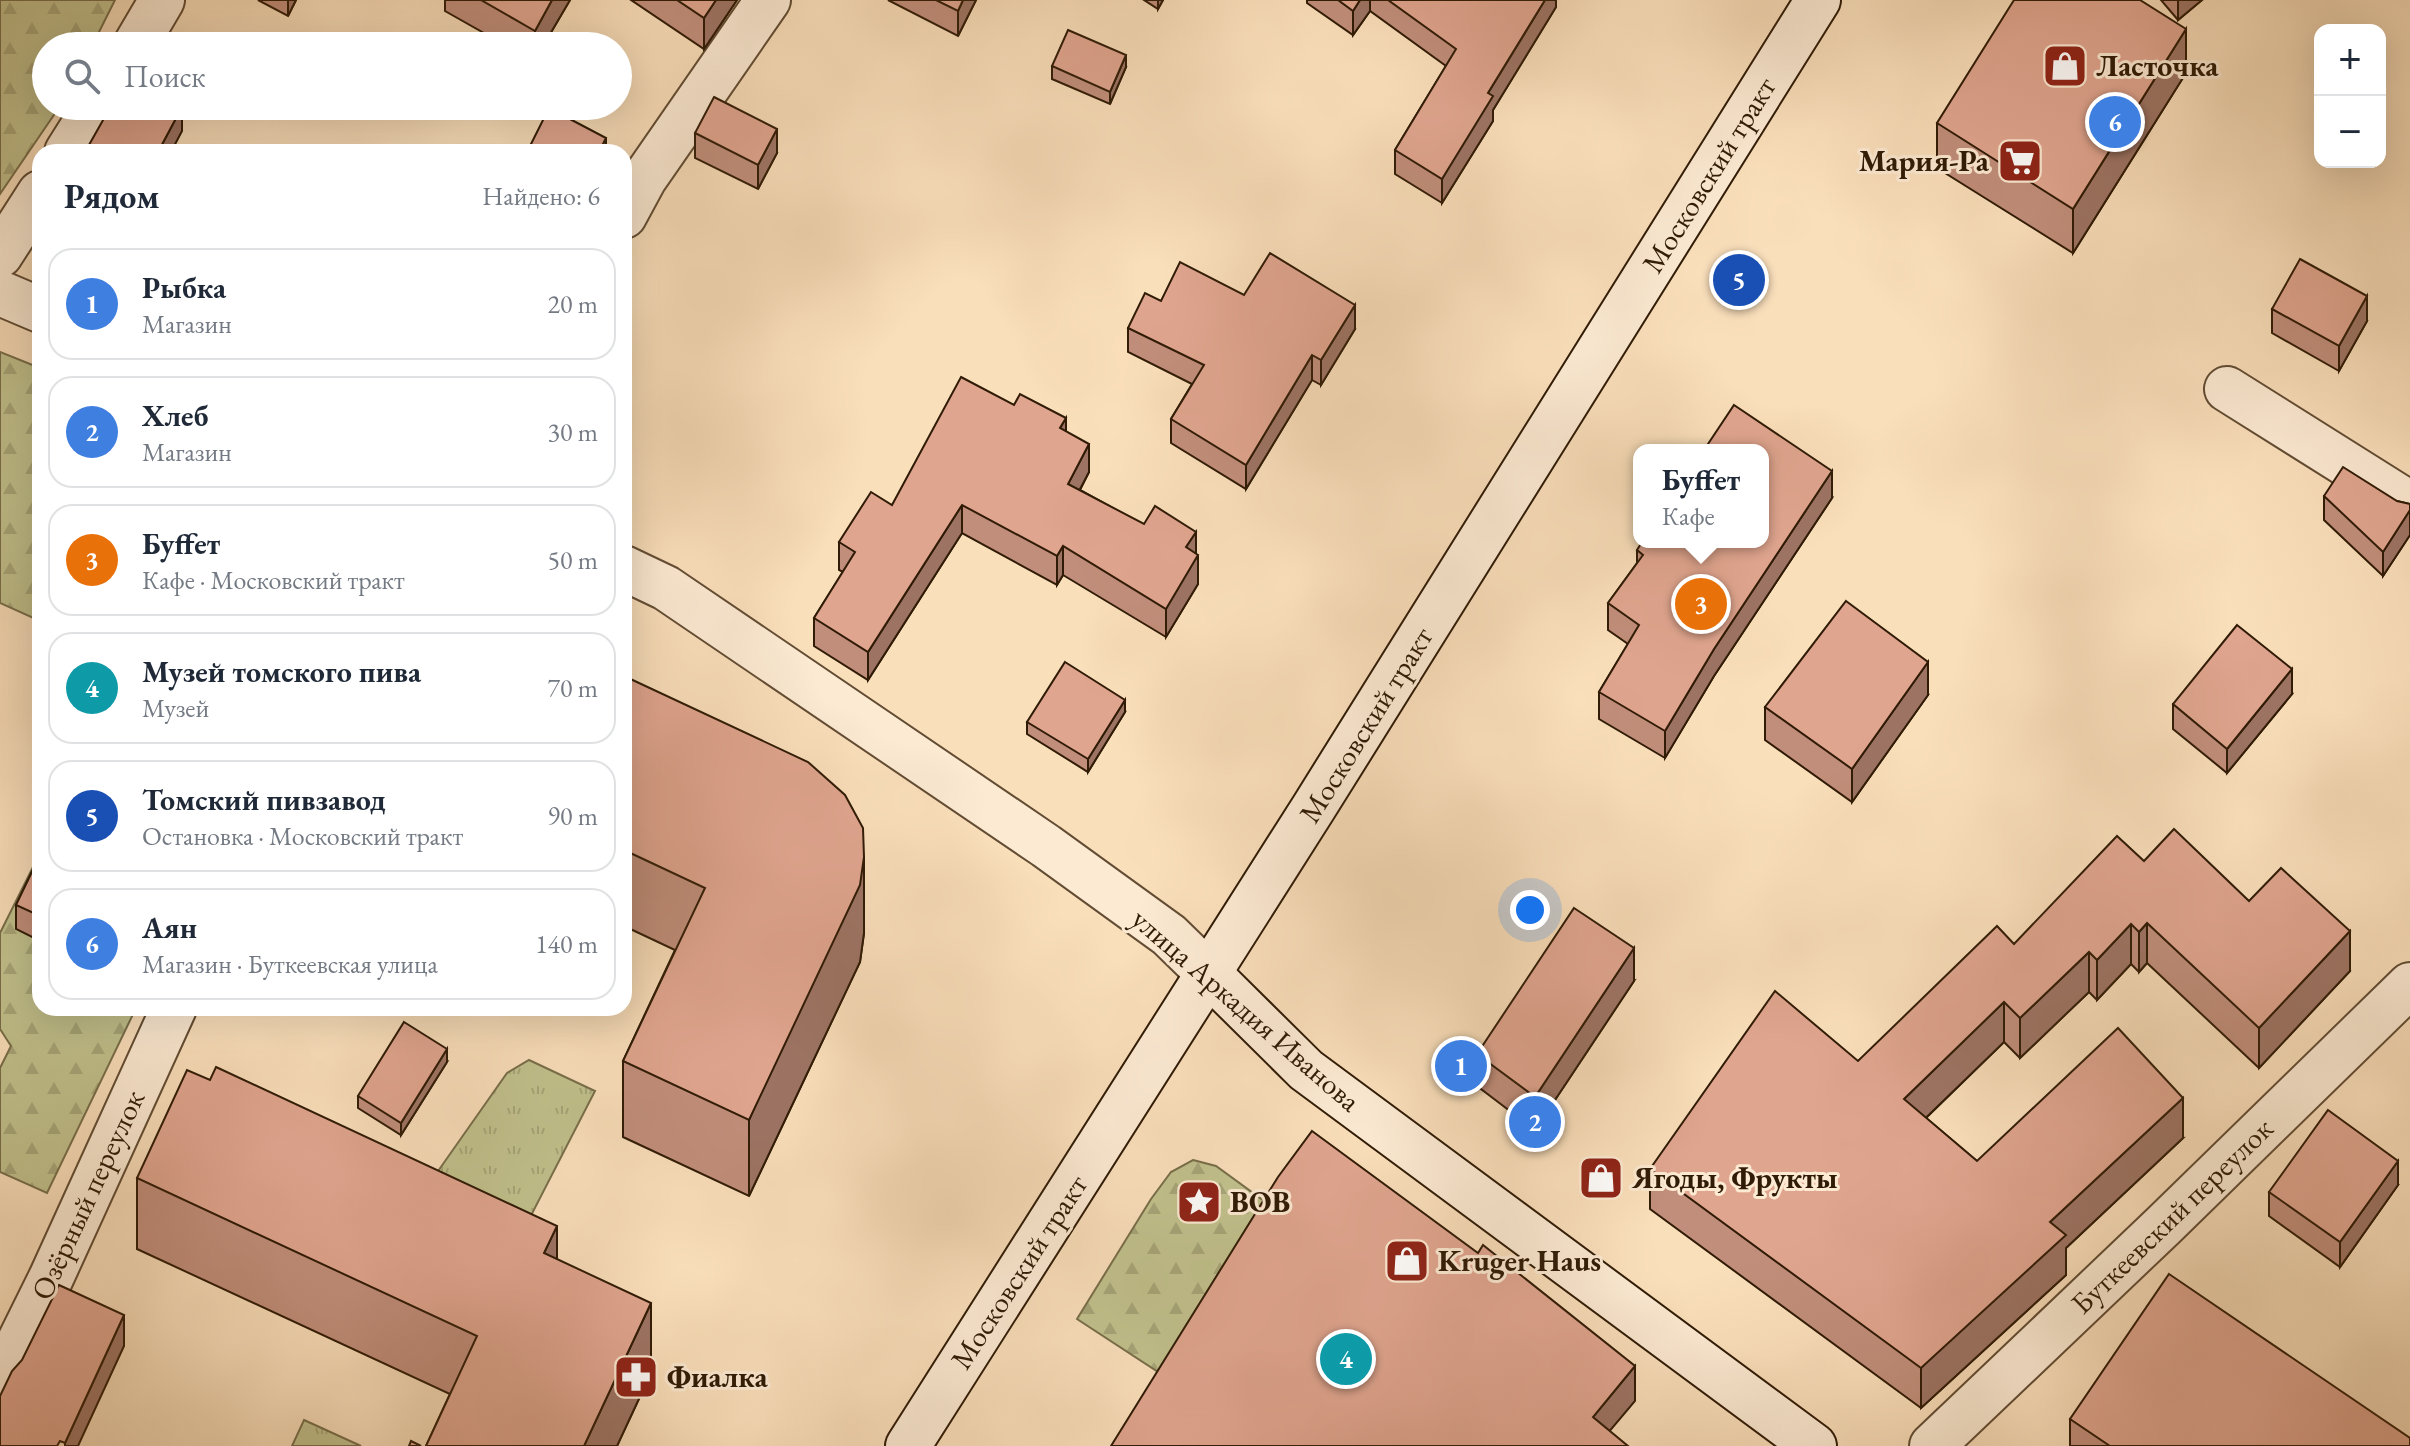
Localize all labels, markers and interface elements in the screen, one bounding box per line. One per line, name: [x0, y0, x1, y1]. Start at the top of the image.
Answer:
map controls: [2314, 24, 2386, 168]
button: +: [2314, 24, 2386, 96]
search box: [32, 32, 632, 120]
shop icon: Ласточка: [2041, 42, 2089, 90]
place label: Ласточка: [2096, 46, 2219, 85]
icon: search: [60, 54, 104, 98]
text: Поиск: [124, 57, 206, 96]
street label: Московский тракт: [1633, 69, 1784, 280]
pin: 6: [2089, 92, 2141, 152]
button: −: [2314, 96, 2386, 168]
supermarket icon: Мария-Ра: [1996, 137, 2044, 185]
place label: Мария-Ра: [1859, 141, 1990, 180]
text: Рядом: [64, 174, 159, 218]
text: Найдено: 6: [482, 179, 600, 213]
pin: 5: [1713, 250, 1765, 310]
text: Рыбка: [142, 268, 226, 307]
text: 1: [85, 287, 99, 321]
text: 20 m: [548, 287, 598, 321]
text: Магазин: [142, 307, 232, 341]
text: Хлеб: [142, 396, 209, 435]
text: 2: [85, 415, 99, 449]
text: 30 m: [548, 415, 598, 449]
text: Магазин: [142, 435, 232, 469]
popup: [1633, 444, 1769, 548]
text: Буffет: [1662, 460, 1740, 499]
text: Кафе: [1662, 499, 1715, 533]
text: Буffет: [142, 524, 220, 563]
text: 3: [85, 543, 99, 577]
text: 50 m: [548, 543, 598, 577]
text: Кафе · Московский тракт: [142, 563, 405, 597]
pin: 3: [1675, 574, 1727, 634]
street label: Московский тракт: [1290, 619, 1441, 830]
text: Музей томского пива: [142, 652, 421, 691]
text: 4: [85, 671, 99, 705]
text: 70 m: [548, 671, 598, 705]
text: Музей: [142, 691, 209, 725]
text: Томский пивзавод: [142, 780, 386, 819]
text: 5: [85, 799, 99, 833]
text: 90 m: [548, 799, 598, 833]
text: Остановка · Московский тракт: [142, 819, 463, 853]
your location: [1510, 890, 1550, 930]
street label: улица Аркадия Иванова: [1124, 899, 1369, 1120]
text: Аян: [142, 908, 197, 947]
text: 6: [85, 927, 99, 961]
text: 140 m: [535, 927, 598, 961]
text: Магазин · Буткеевская улица: [142, 947, 438, 981]
pin: 1: [1435, 1036, 1487, 1096]
street label: Озёрный переулок: [22, 1083, 153, 1306]
pin: 2: [1509, 1092, 1561, 1152]
street label: Буткеевский переулок: [2062, 1109, 2281, 1322]
shop icon: Ягоды, Фрукты: [1577, 1154, 1625, 1202]
place label: Ягоды, Фрукты: [1631, 1158, 1838, 1197]
street label: Московский тракт: [941, 1167, 1096, 1376]
place icon: ВОВ: [1175, 1178, 1223, 1226]
place label: ВОВ: [1230, 1182, 1290, 1221]
shop icon: Kruger Haus: [1383, 1237, 1431, 1285]
place label: Kruger Haus: [1438, 1241, 1601, 1280]
pin: 4: [1320, 1329, 1372, 1389]
pharmacy icon: Фиалка: [612, 1353, 660, 1401]
place label: Фиалка: [667, 1357, 768, 1396]

